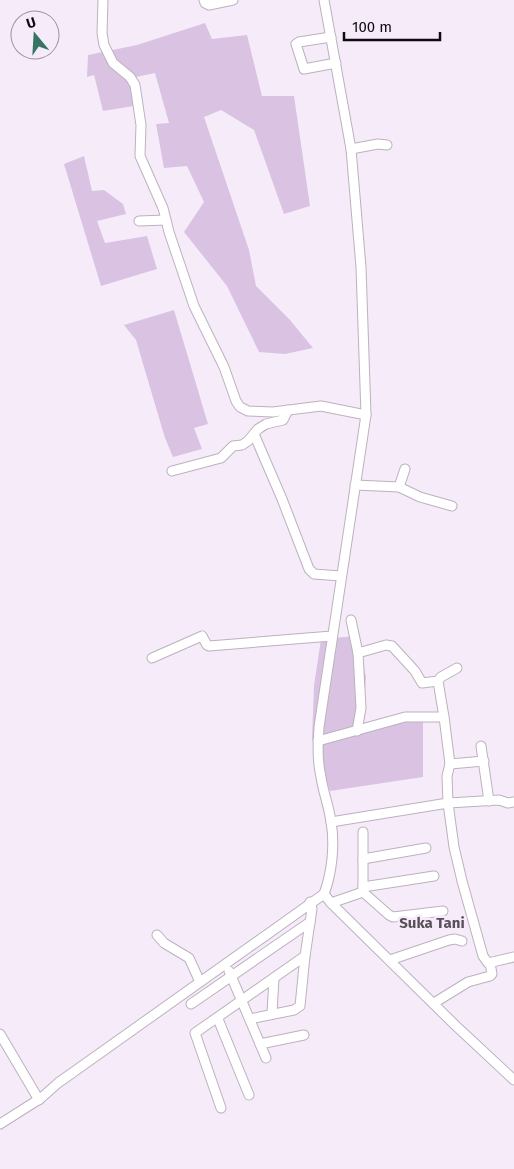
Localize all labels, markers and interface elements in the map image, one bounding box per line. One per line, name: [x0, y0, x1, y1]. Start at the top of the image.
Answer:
north arrow: [10, 10, 60, 60]
scale bar: [344, 10, 440, 42]
text: U: [24, 14, 38, 33]
text: 100 m: [352, 18, 392, 36]
district label: Suka Tani: [399, 914, 465, 932]

